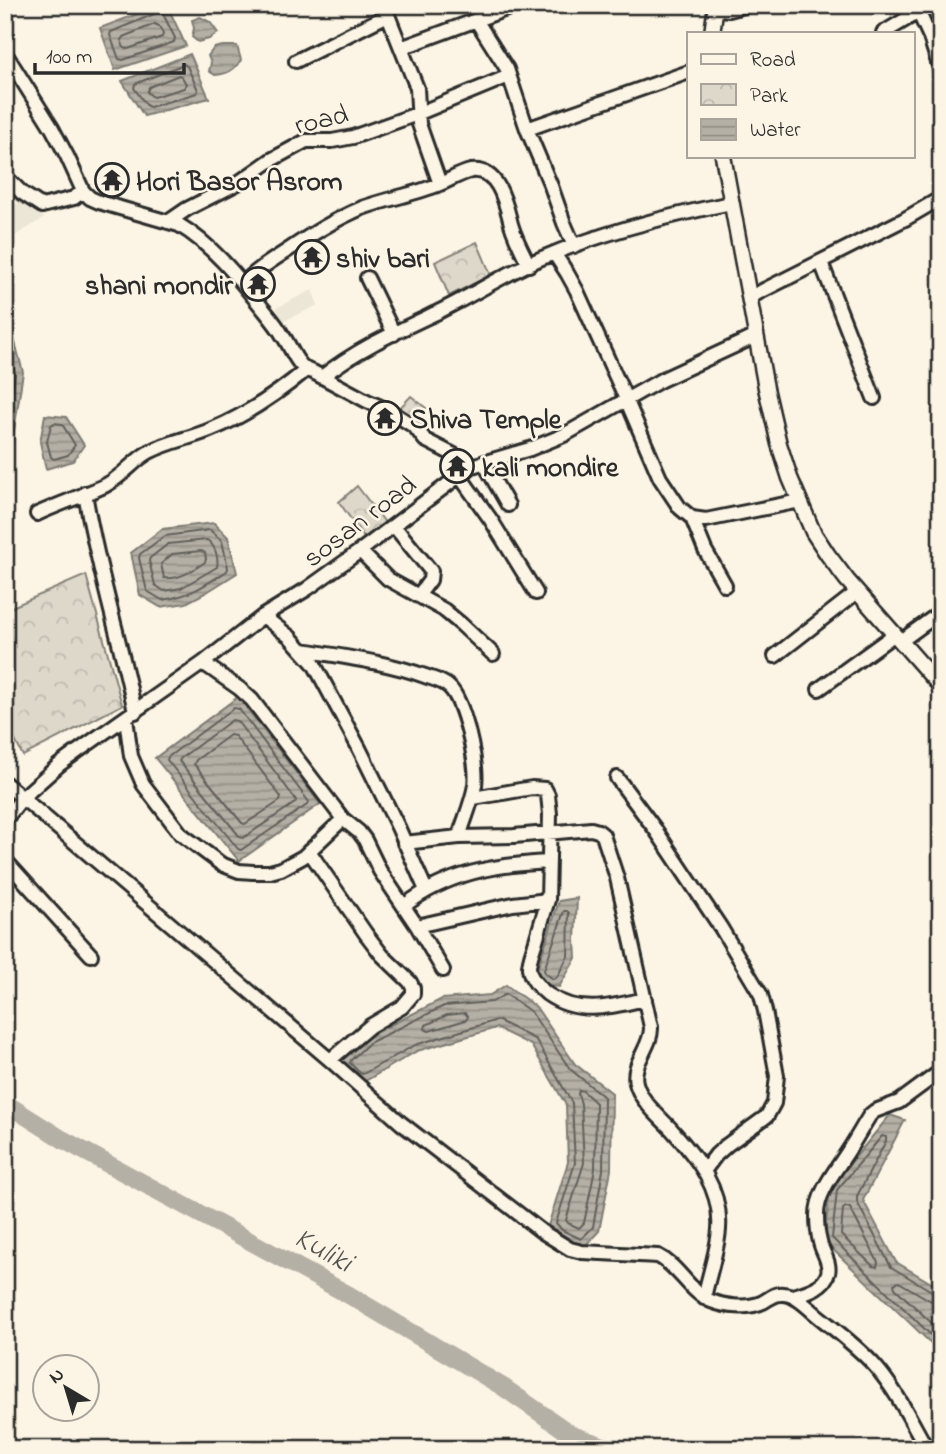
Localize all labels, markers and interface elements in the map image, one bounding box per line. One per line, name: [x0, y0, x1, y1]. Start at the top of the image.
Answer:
scale bar: [35, 32, 184, 76]
legend: [687, 32, 914, 158]
text: 100 m: [46, 43, 92, 73]
text: Road: [750, 46, 796, 76]
text: Park: [750, 82, 789, 112]
street label: road: [291, 95, 353, 147]
text: Water: [750, 116, 801, 146]
temple icon: Hori Basor Asrom: [93, 161, 131, 199]
place label: Hori Basor Asrom: [136, 163, 343, 204]
temple icon: shiv bari: [293, 238, 331, 276]
place label: shiv bari: [336, 240, 430, 281]
temple icon: shani mondir: [239, 265, 277, 303]
place label: shani mondir: [85, 267, 234, 308]
temple icon: Shiva Temple: [366, 399, 404, 437]
place label: Shiva Temple: [410, 401, 563, 442]
temple icon: kali mondire: [438, 447, 476, 485]
place label: kali mondire: [482, 449, 620, 490]
street label: sosan road: [296, 466, 427, 579]
water label: Kuliki: [285, 1218, 362, 1287]
north arrow: [32, 1352, 102, 1422]
text: N: [44, 1362, 71, 1391]

